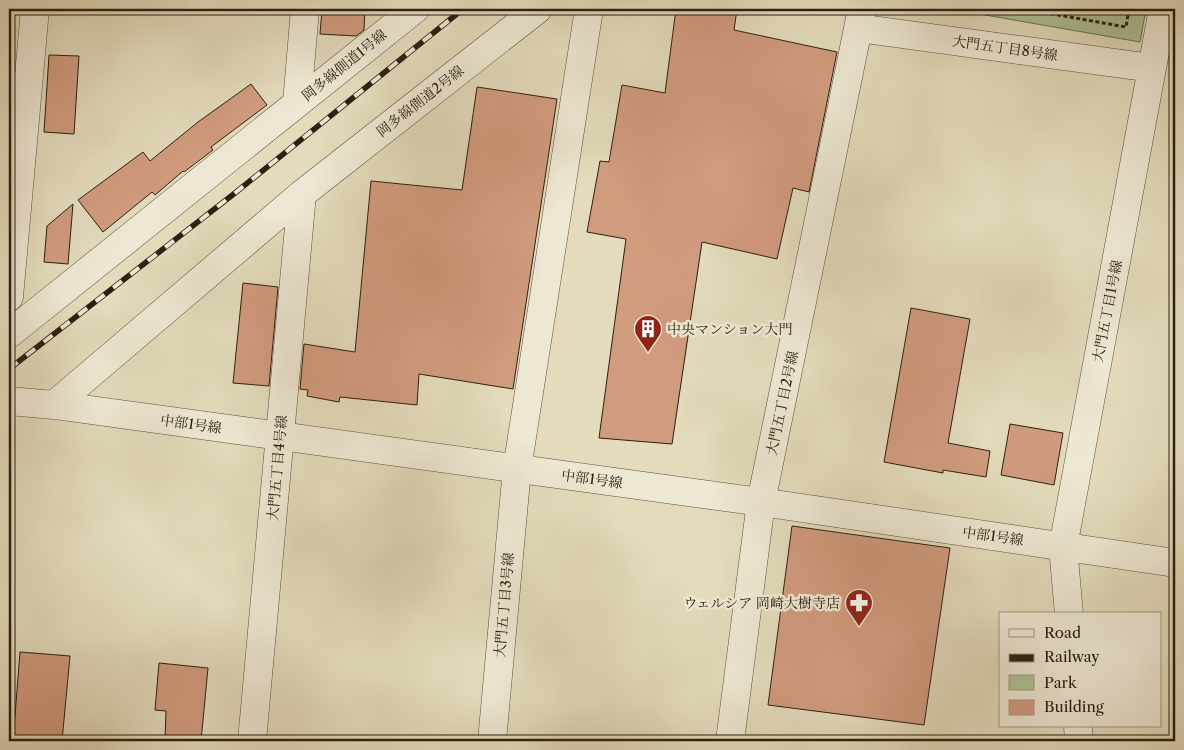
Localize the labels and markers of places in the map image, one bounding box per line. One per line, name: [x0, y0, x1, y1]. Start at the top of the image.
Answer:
building icon: 中央マンション大門: [633, 314, 663, 353]
place label: 中央マンション大門: [667, 320, 792, 338]
pharmacy icon: ウェルシア 岡崎大樹寺店: [844, 588, 874, 627]
place label: ウェルシア 岡崎大樹寺店: [683, 594, 840, 612]

